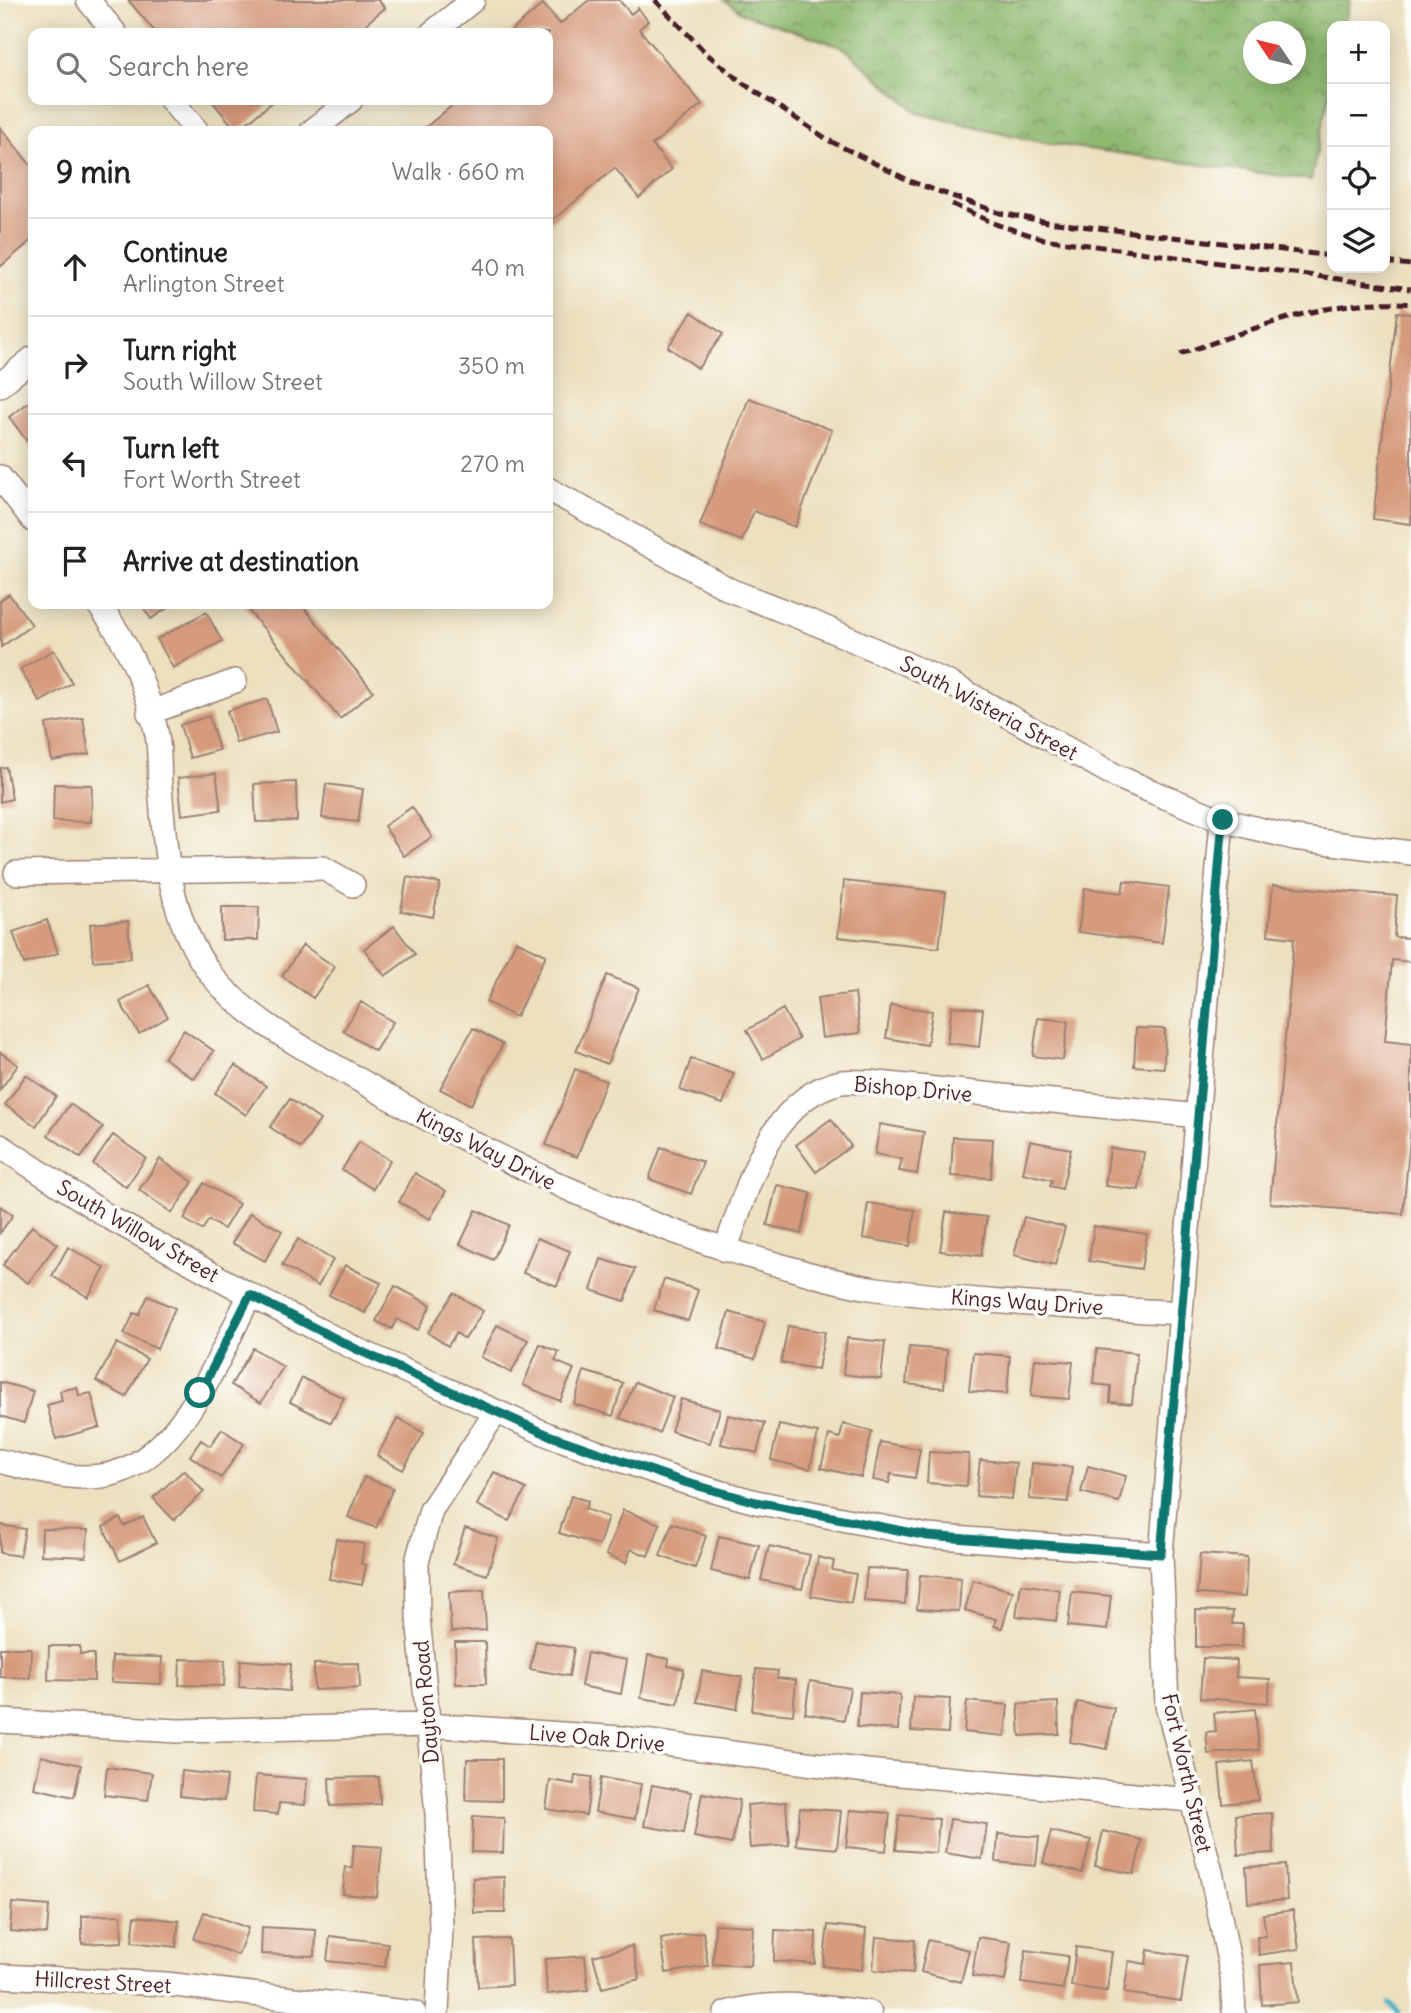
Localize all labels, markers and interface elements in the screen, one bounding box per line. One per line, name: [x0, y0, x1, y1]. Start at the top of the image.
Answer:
north arrow: [1243, 21, 1306, 84]
map controls: [1327, 21, 1390, 273]
button: +: [1327, 21, 1390, 84]
search box: [28, 28, 553, 105]
icon: search: [52, 48, 90, 86]
text: Search here: [108, 50, 249, 83]
button: −: [1327, 84, 1390, 147]
button: locate: [1327, 147, 1390, 210]
text: 9 min: [56, 153, 131, 191]
text: Walk · 660 m: [391, 157, 525, 186]
button: layers: [1327, 210, 1390, 273]
text: Continue: [123, 236, 228, 269]
icon: ahead: [56, 248, 94, 286]
text: 40 m: [471, 253, 525, 282]
text: Arlington Street: [123, 269, 284, 298]
text: Turn right: [123, 334, 236, 367]
icon: right: [56, 346, 94, 384]
text: 350 m: [458, 351, 525, 380]
text: South Willow Street: [123, 367, 323, 396]
text: Turn left: [123, 432, 219, 465]
icon: left: [56, 444, 94, 482]
text: 270 m: [460, 449, 525, 478]
text: Fort Worth Street: [123, 465, 301, 494]
icon: arrive: [56, 542, 94, 580]
text: Arrive at destination: [123, 545, 359, 578]
street label: South Wisteria Street: [895, 650, 1083, 766]
route end: [1207, 804, 1238, 835]
street label: Bishop Drive: [853, 1070, 973, 1108]
street label: Kings Way Drive: [412, 1102, 560, 1196]
street label: South Willow Street: [52, 1174, 224, 1288]
street label: Kings Way Drive: [950, 1283, 1104, 1321]
route start: [184, 1377, 215, 1408]
street label: Dayton Road: [407, 1639, 445, 1765]
street label: Fort Worth Street: [1156, 1691, 1218, 1855]
street label: Live Oak Drive: [528, 1719, 666, 1757]
street label: Hillcrest Street: [34, 1965, 172, 1999]

